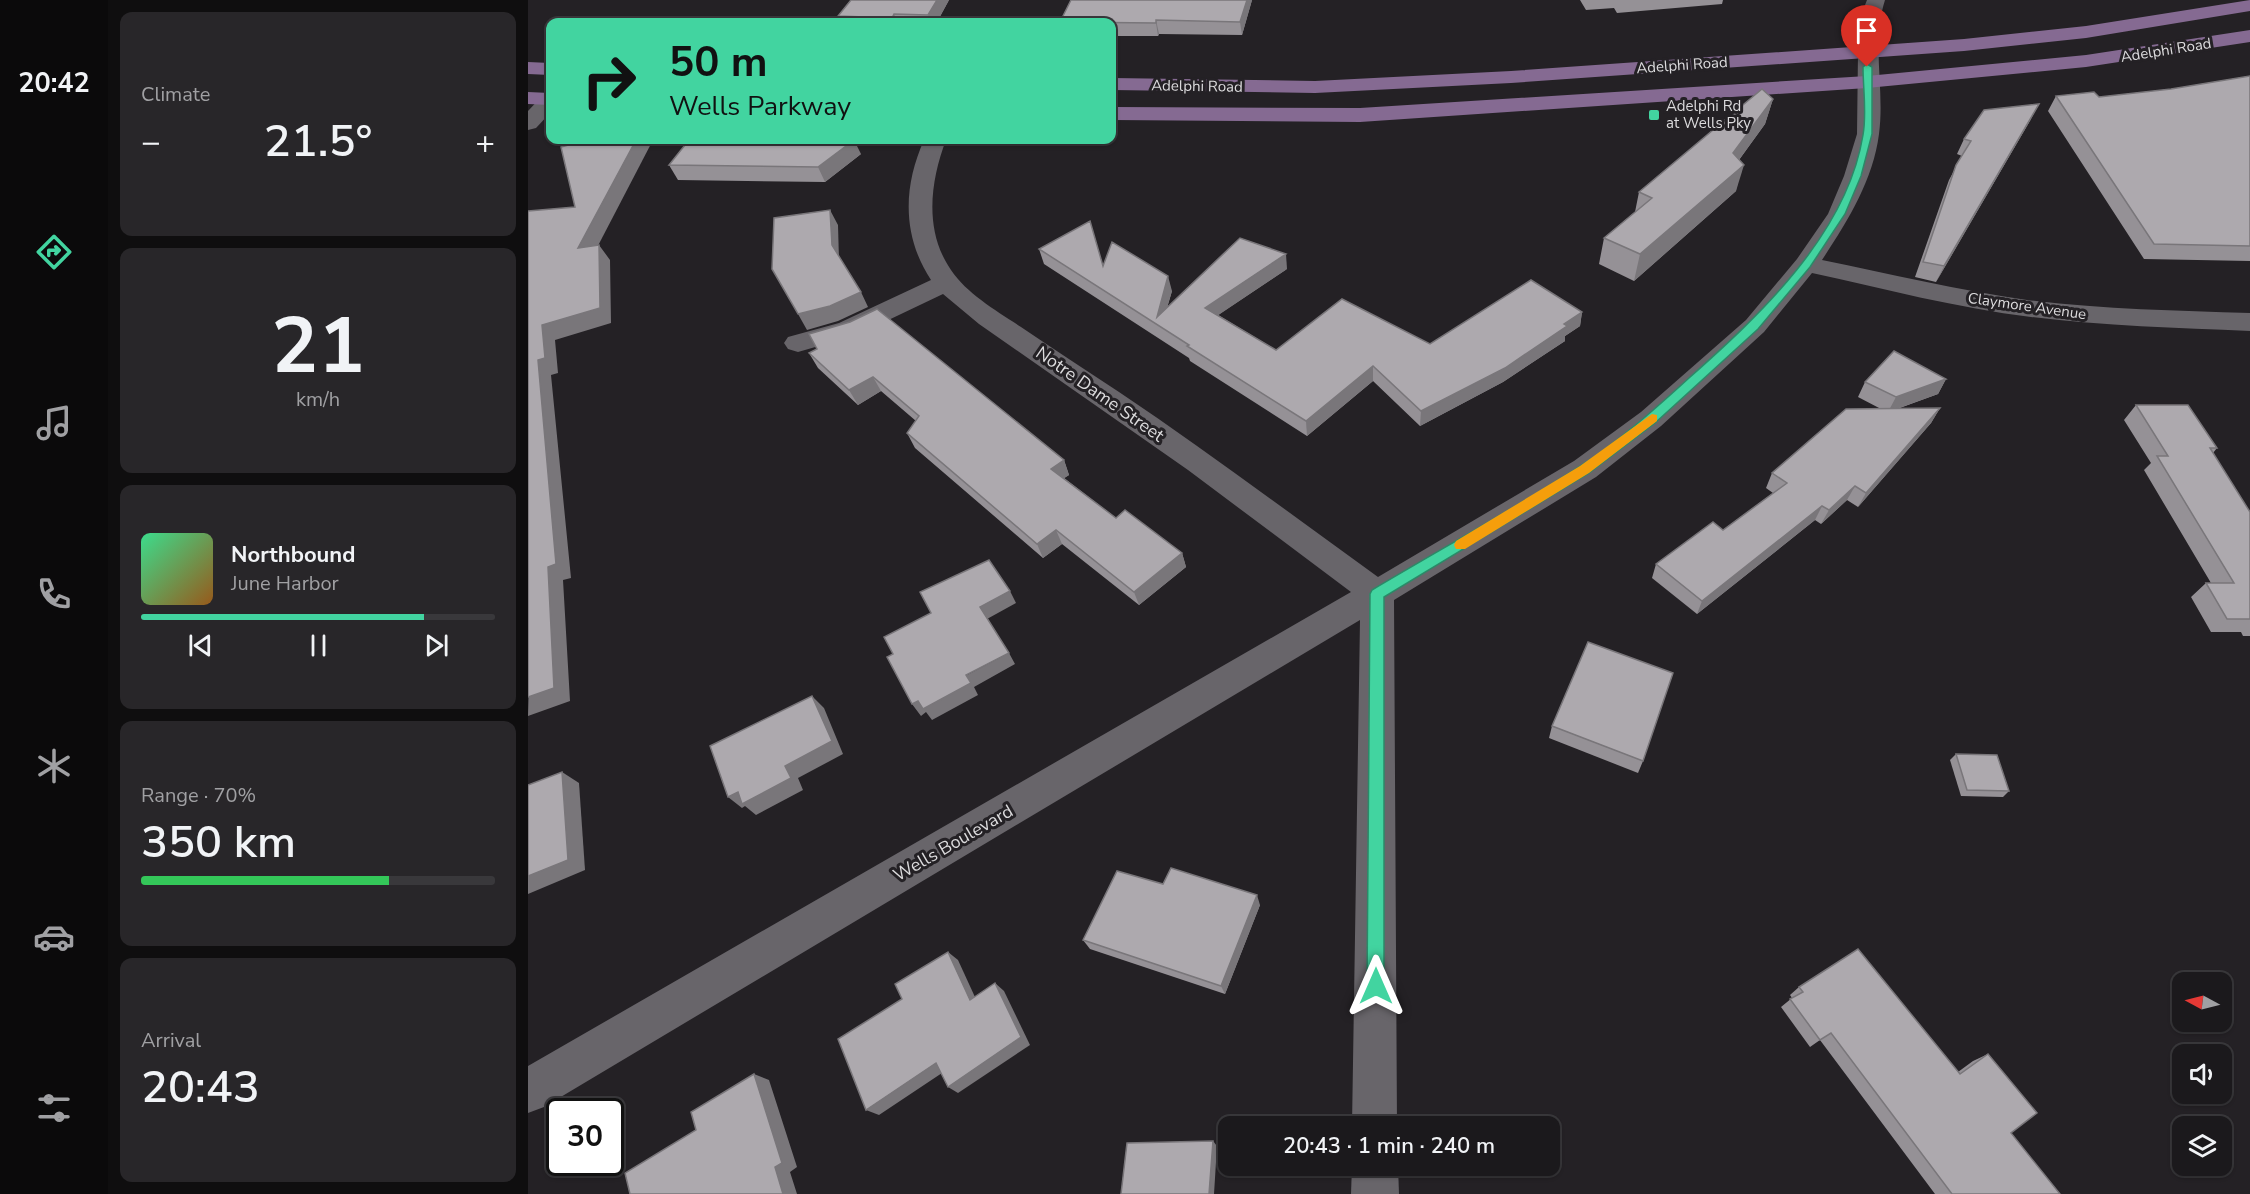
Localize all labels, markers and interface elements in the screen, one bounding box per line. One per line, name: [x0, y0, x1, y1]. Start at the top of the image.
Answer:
pin: [1841, 5, 1892, 67]
icon: arrive: [1850, 14, 1883, 47]
street label: Adelphi Road: [2119, 33, 2213, 67]
text: 50 m: [669, 34, 768, 91]
icon: right: [570, 42, 648, 120]
street label: Adelphi Road: [1636, 52, 1728, 78]
text: 20:42: [18, 65, 90, 102]
street label: Adelphi Road: [1151, 75, 1243, 97]
text: Climate: [141, 81, 210, 108]
text: Wells Parkway: [669, 88, 851, 125]
place label: Adelphi Rd at Wells Pky: [1666, 96, 1751, 133]
marker: Adelphi Rd at Wells Pky: [1647, 108, 1661, 122]
text: 21.5°: [264, 111, 372, 172]
text: −: [141, 120, 161, 165]
text: +: [475, 120, 495, 165]
icon: directions: [33, 231, 75, 273]
street label: Claymore Avenue: [1966, 288, 2088, 324]
text: 21: [271, 293, 365, 400]
street label: Notre Dame Street: [1031, 341, 1170, 448]
text: km/h: [296, 386, 340, 413]
icon: music: [33, 402, 75, 444]
text: Northbound: [231, 540, 355, 570]
text: June Harbor: [231, 570, 339, 597]
icon: phone: [33, 573, 75, 615]
icon: previous: [184, 629, 217, 662]
icon: pause: [302, 629, 335, 662]
icon: next: [420, 629, 453, 662]
icon: climate: [33, 745, 75, 787]
text: Range · 70%: [141, 782, 256, 809]
street label: Wells Boulevard: [889, 799, 1017, 887]
text: 350 km: [141, 812, 296, 873]
icon: car: [33, 916, 75, 958]
position arrow: [1344, 954, 1408, 1018]
north arrow: [2172, 972, 2232, 1032]
map controls: [2172, 972, 2232, 1176]
text: Arrival: [141, 1027, 201, 1054]
button: sound: [2172, 1044, 2232, 1104]
text: 20:43: [141, 1057, 260, 1118]
icon: filters: [33, 1087, 75, 1129]
speed limit sign: 30: [546, 1098, 624, 1176]
button: layers: [2172, 1116, 2232, 1176]
text: 20:43 · 1 min · 240 m: [1283, 1131, 1495, 1161]

